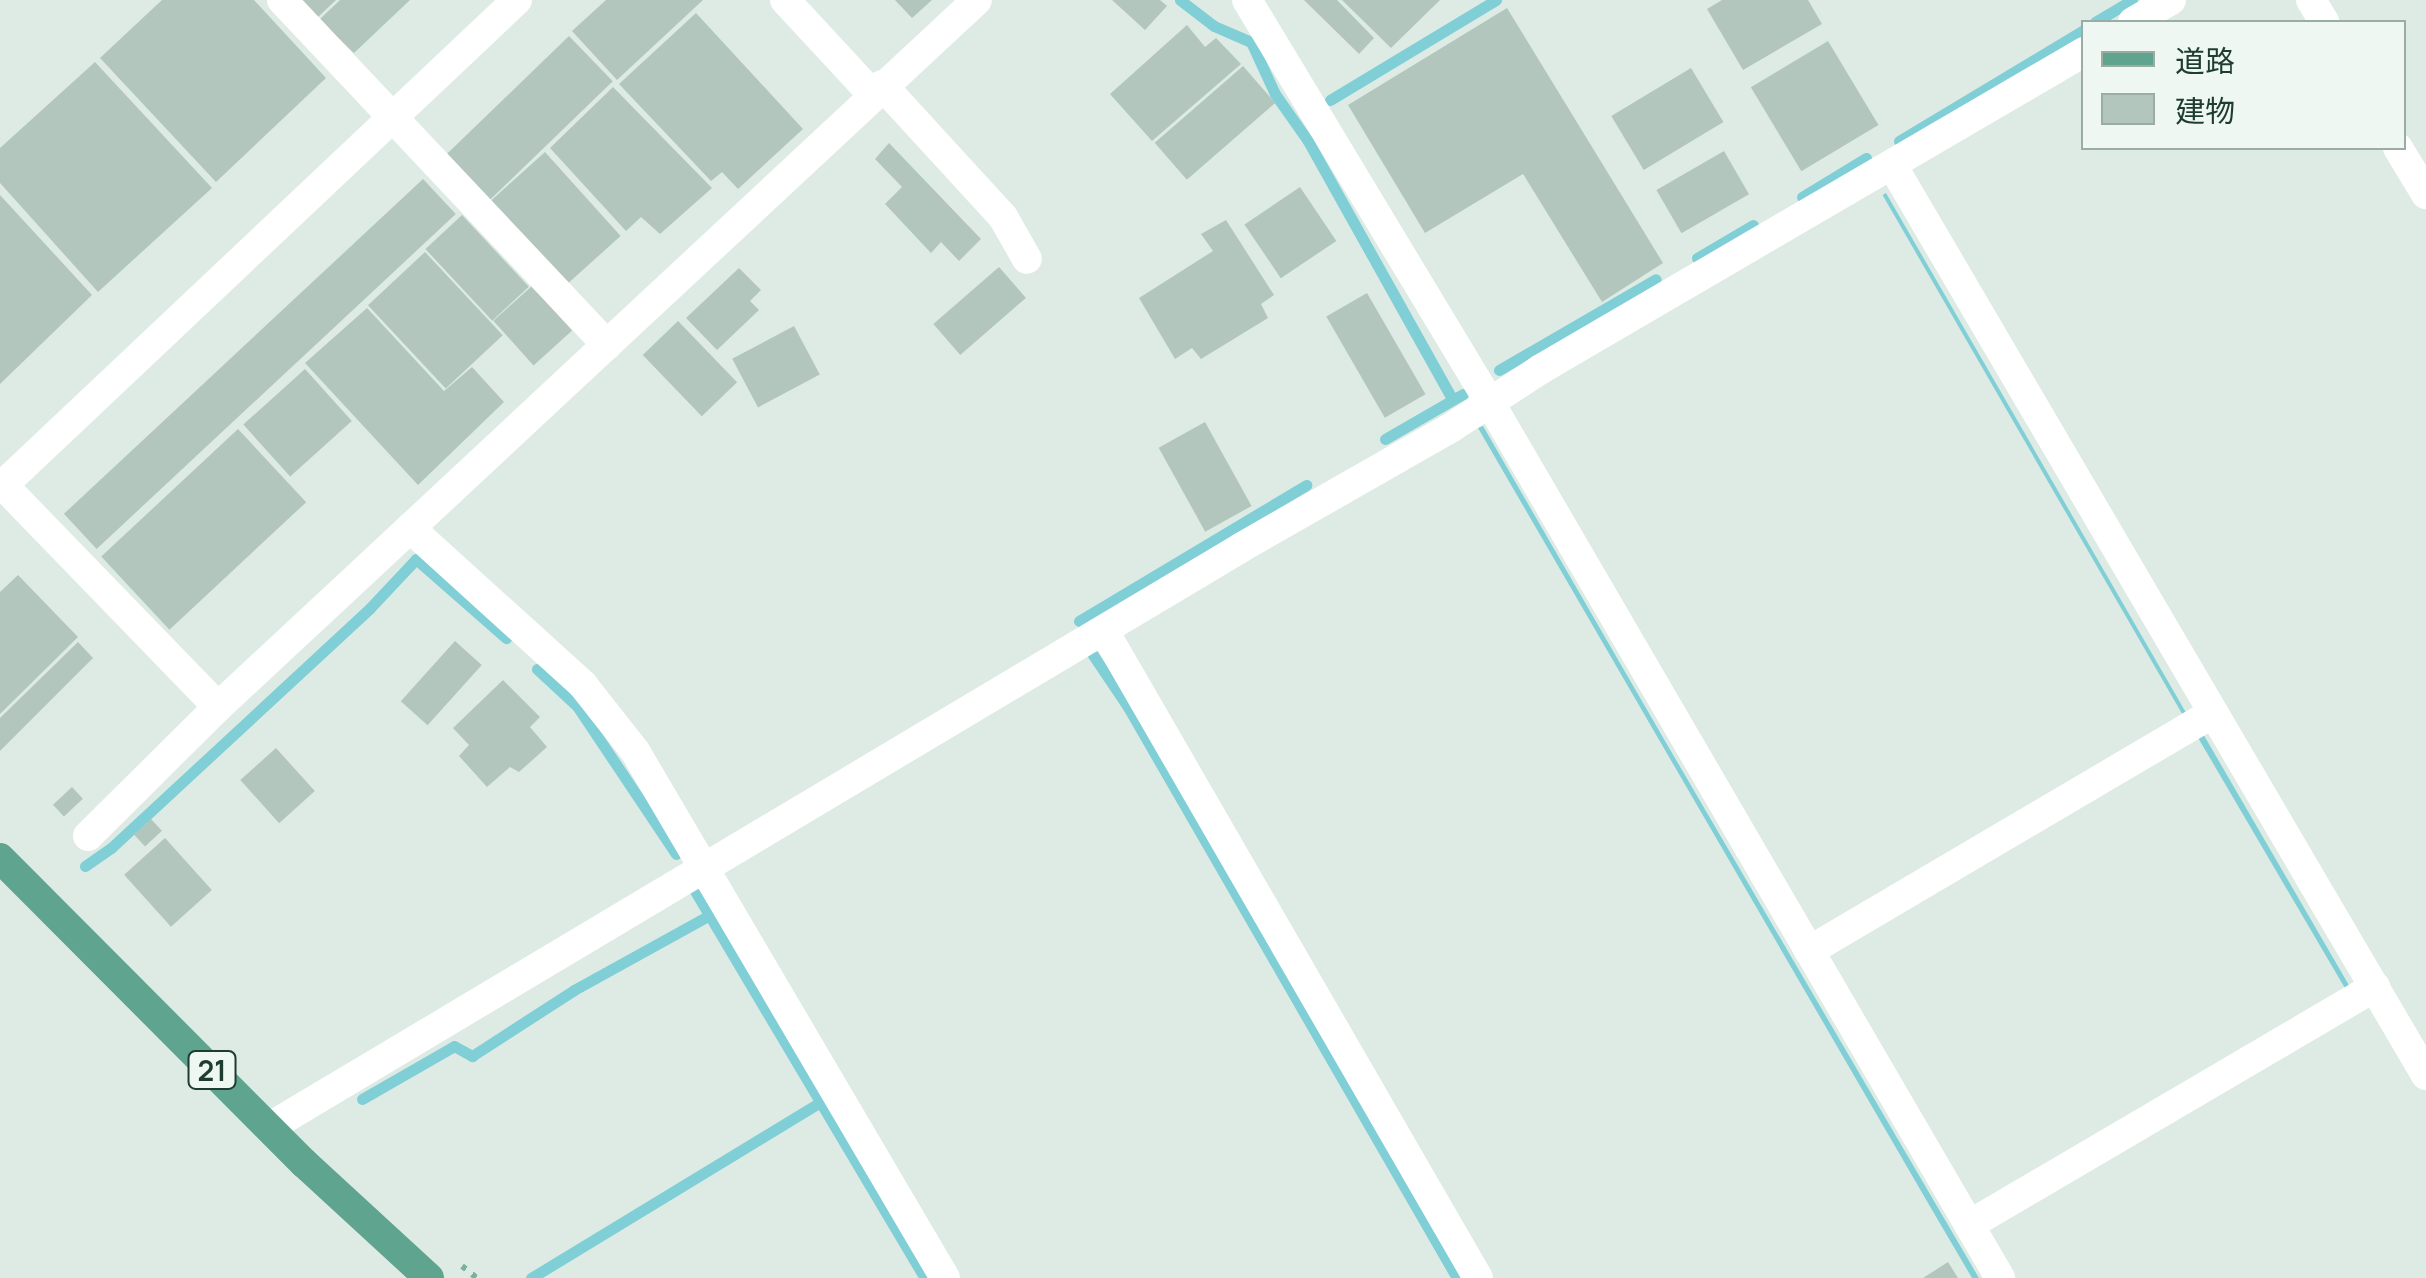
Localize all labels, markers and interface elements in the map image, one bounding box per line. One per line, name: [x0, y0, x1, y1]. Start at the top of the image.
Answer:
legend: [2081, 20, 2406, 150]
text: 道路: [2175, 40, 2235, 81]
text: 建物: [2175, 90, 2235, 131]
road number: 21: [187, 1047, 237, 1093]

